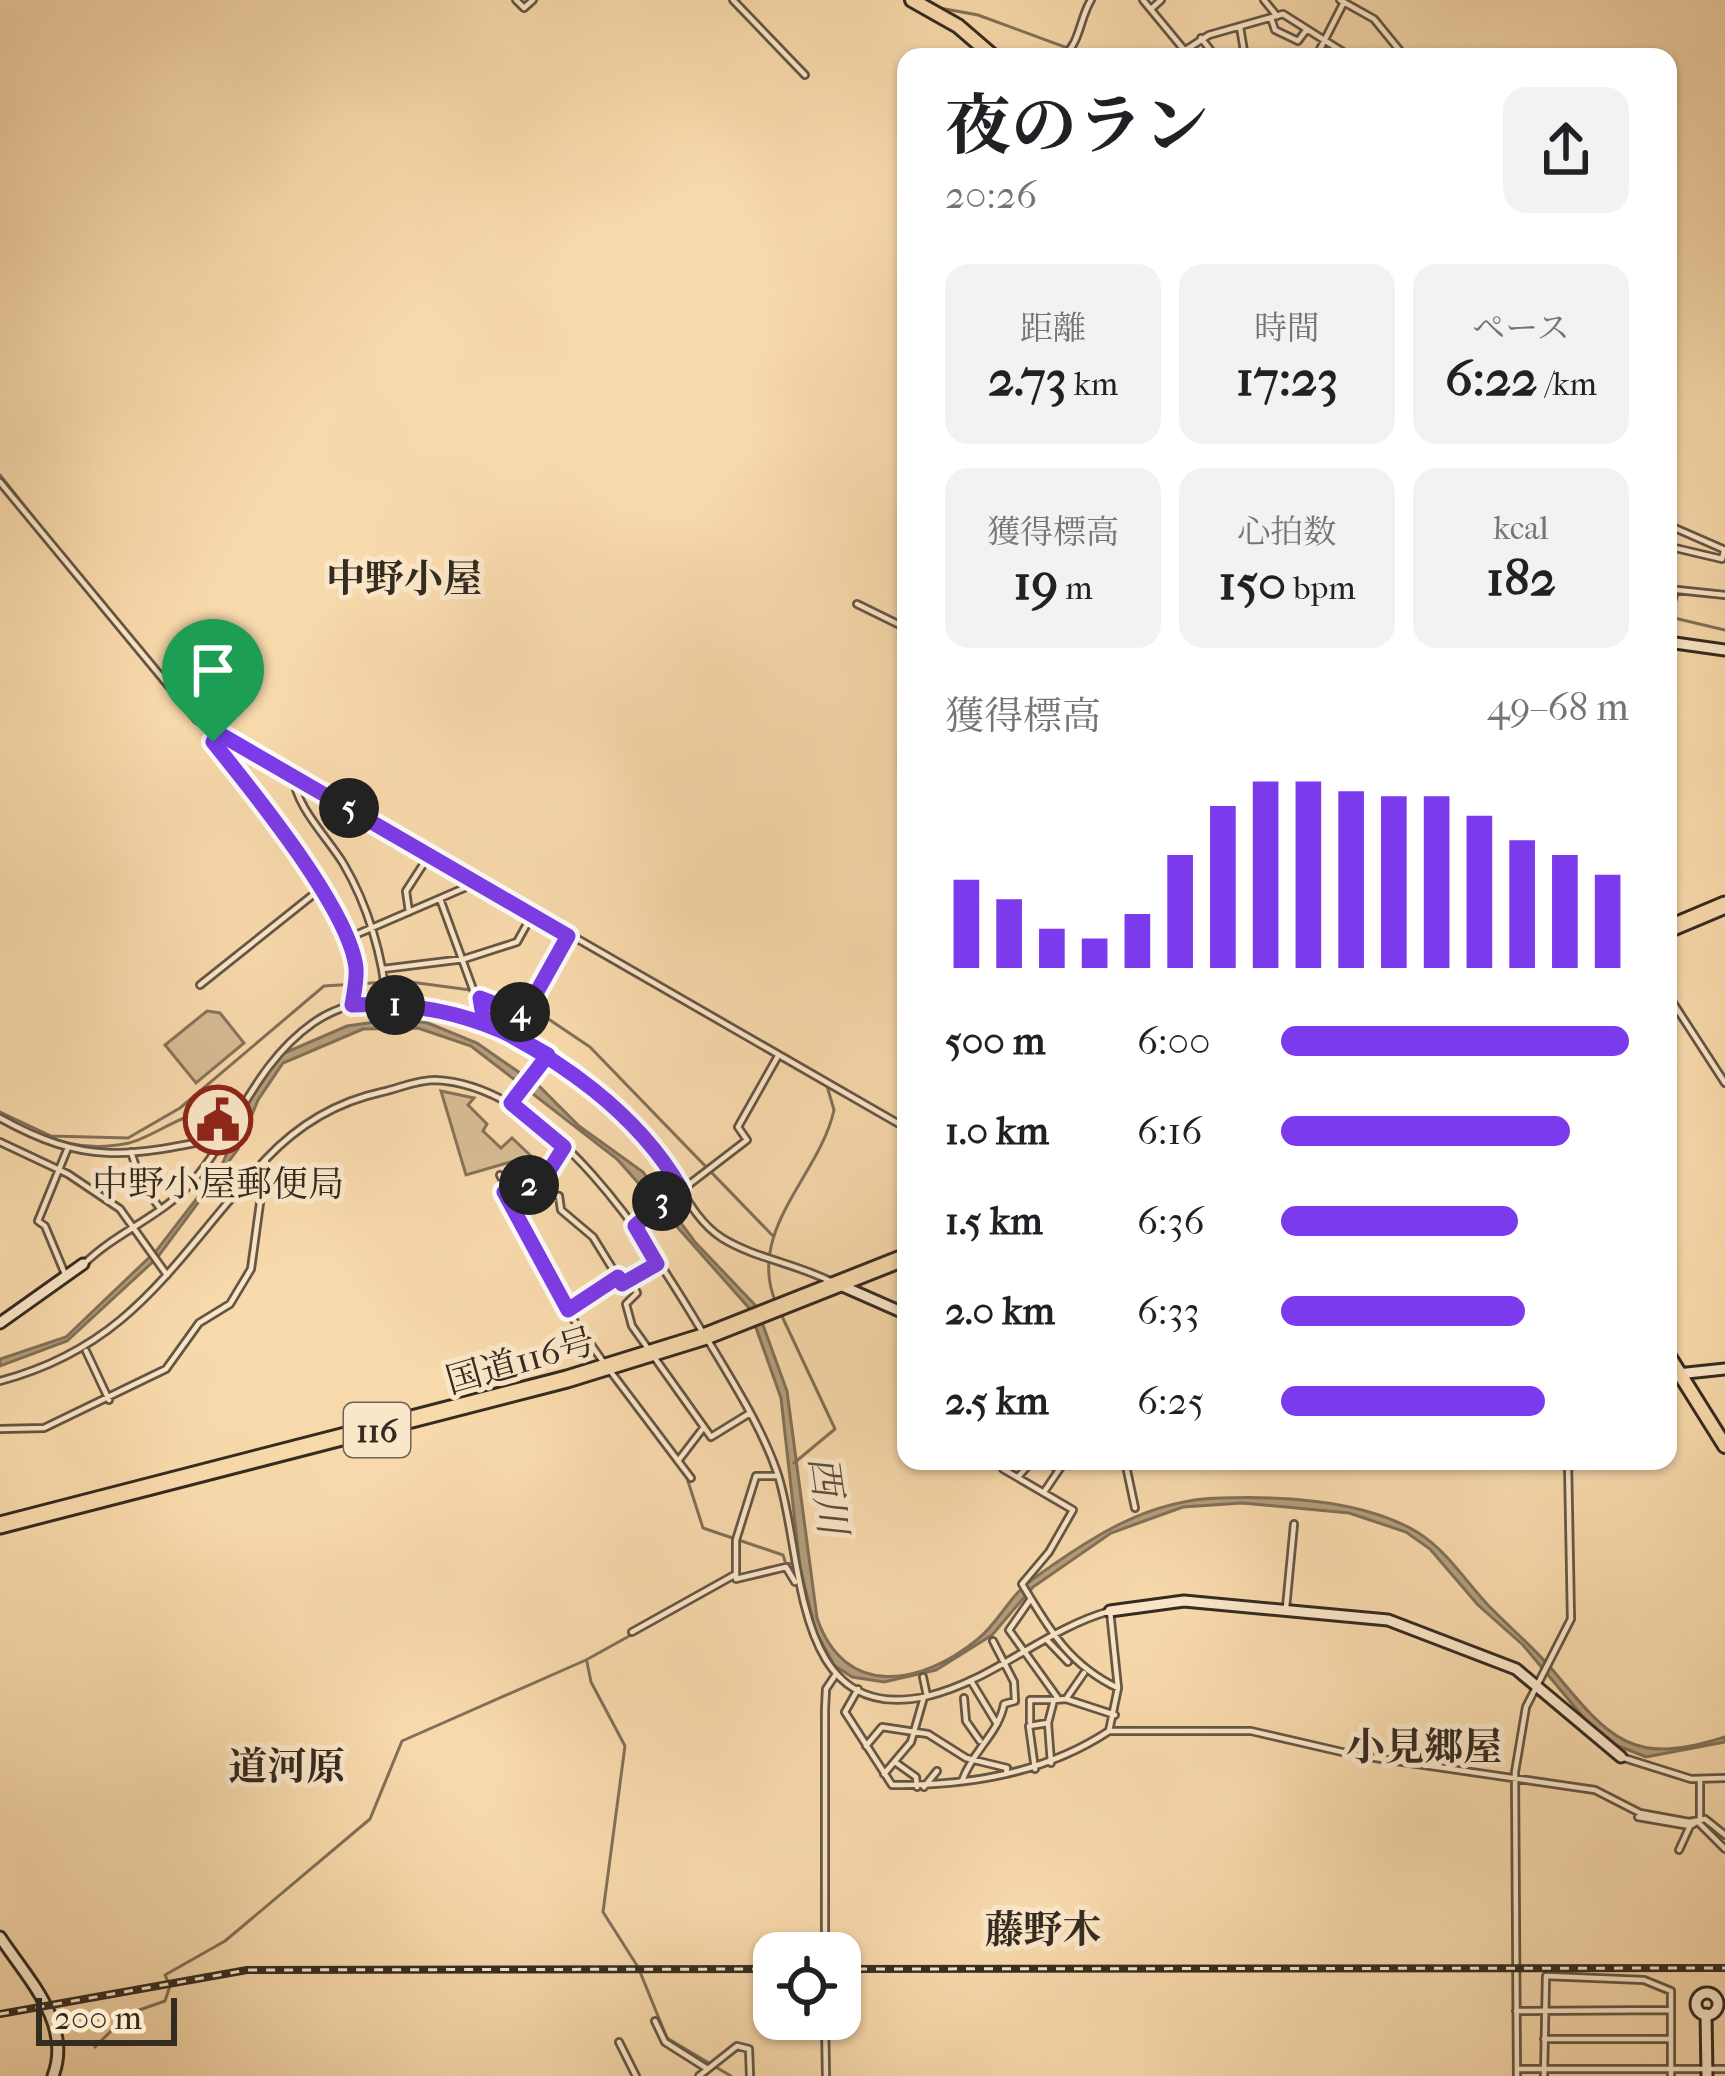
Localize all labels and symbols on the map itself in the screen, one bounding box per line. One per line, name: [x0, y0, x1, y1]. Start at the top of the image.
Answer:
district label: 中野小屋: [326, 556, 482, 602]
pin: [162, 619, 264, 742]
pin: 5: [319, 778, 379, 838]
pin: 1: [365, 975, 425, 1035]
pin: 4: [490, 982, 550, 1042]
public building icon: 中野小屋郵便局: [183, 1085, 253, 1155]
pin: 2: [499, 1155, 559, 1215]
place label: 中野小屋郵便局: [92, 1163, 344, 1205]
pin: 3: [632, 1171, 692, 1231]
street label: 国道116号: [441, 1320, 600, 1402]
road number: 116: [344, 1403, 410, 1457]
water label: 西川: [800, 1453, 857, 1541]
district label: 小見郷屋: [1346, 1724, 1502, 1770]
district label: 道河原: [228, 1744, 346, 1790]
district label: 藤野木: [984, 1907, 1102, 1953]
scale bar: [36, 1992, 177, 2045]

